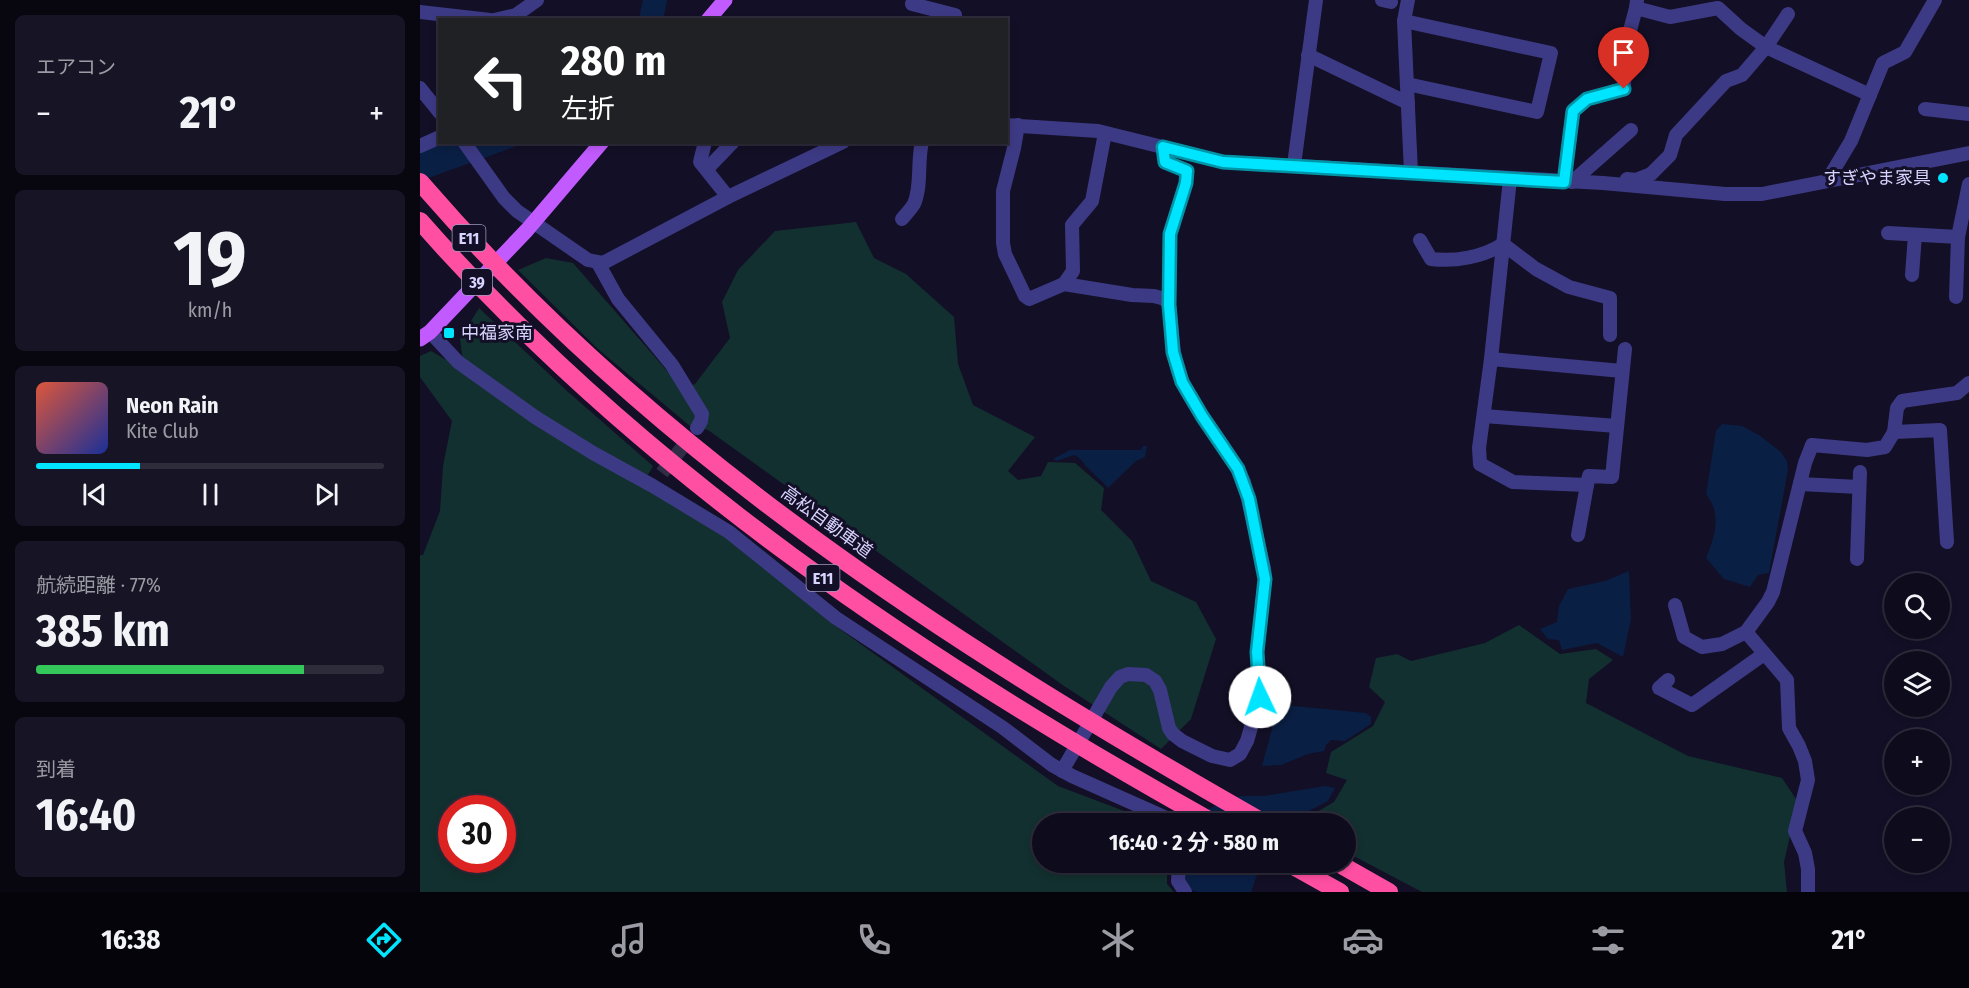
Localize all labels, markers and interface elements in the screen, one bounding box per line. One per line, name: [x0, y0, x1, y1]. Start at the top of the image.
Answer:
pin: [1598, 27, 1649, 89]
text: 280 m: [561, 36, 666, 86]
icon: arrive: [1607, 36, 1640, 69]
icon: left: [462, 42, 540, 120]
text: エアコン: [36, 55, 116, 79]
text: 21°: [180, 86, 240, 140]
text: 左折: [561, 93, 615, 125]
text: −: [36, 94, 51, 134]
text: +: [369, 94, 384, 134]
place label: すぎやま家具: [1823, 167, 1931, 189]
marker: すぎやま家具: [1936, 171, 1950, 185]
text: 19: [173, 212, 247, 306]
road number: E11: [452, 225, 486, 251]
road number: 39: [462, 269, 492, 295]
text: km/h: [188, 298, 232, 322]
place label: 中福家南: [461, 322, 533, 344]
marker: 中福家南: [442, 326, 456, 340]
text: Neon Rain: [126, 392, 219, 419]
text: Kite Club: [126, 419, 199, 443]
icon: previous: [78, 478, 111, 511]
icon: pause: [194, 478, 227, 511]
icon: next: [310, 478, 343, 511]
street label: 高松自動車道: [777, 481, 877, 563]
road number: E11: [806, 565, 840, 591]
text: 航続距離 · 77%: [36, 573, 161, 597]
map controls: [1884, 573, 1950, 873]
button: search: [1884, 573, 1950, 639]
text: 385 km: [36, 604, 170, 658]
button: layers: [1884, 651, 1950, 717]
position arrow: [1228, 665, 1292, 729]
button: +: [1884, 729, 1950, 795]
text: 到着: [36, 757, 76, 781]
text: 16:40: [36, 788, 136, 842]
speed limit sign: 30: [438, 795, 516, 873]
button: −: [1884, 807, 1950, 873]
text: 16:40 · 2 分 · 580 m: [1109, 829, 1279, 856]
icon: directions: [363, 919, 405, 961]
icon: music: [608, 919, 650, 961]
icon: phone: [853, 919, 895, 961]
icon: climate: [1097, 919, 1139, 961]
icon: car: [1342, 919, 1384, 961]
icon: filters: [1587, 919, 1629, 961]
text: 16:38: [101, 924, 161, 956]
text: 21°: [1831, 924, 1868, 956]

